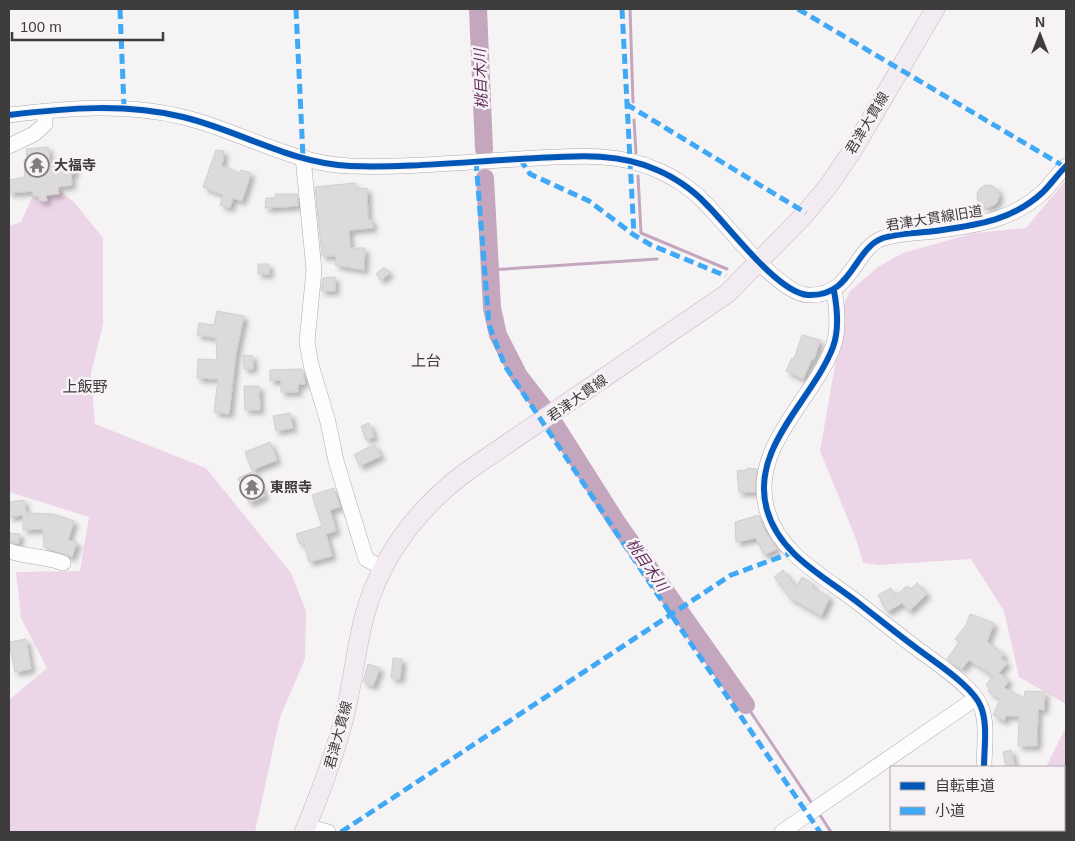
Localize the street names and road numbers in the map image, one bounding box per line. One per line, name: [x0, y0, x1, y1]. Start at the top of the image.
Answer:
street label: 君津大貫線: [842, 89, 892, 157]
street label: 君津大貫線旧道: [884, 202, 984, 234]
street label: 君津大貫線: [544, 371, 610, 425]
street label: 君津大貫線: [321, 699, 355, 771]

